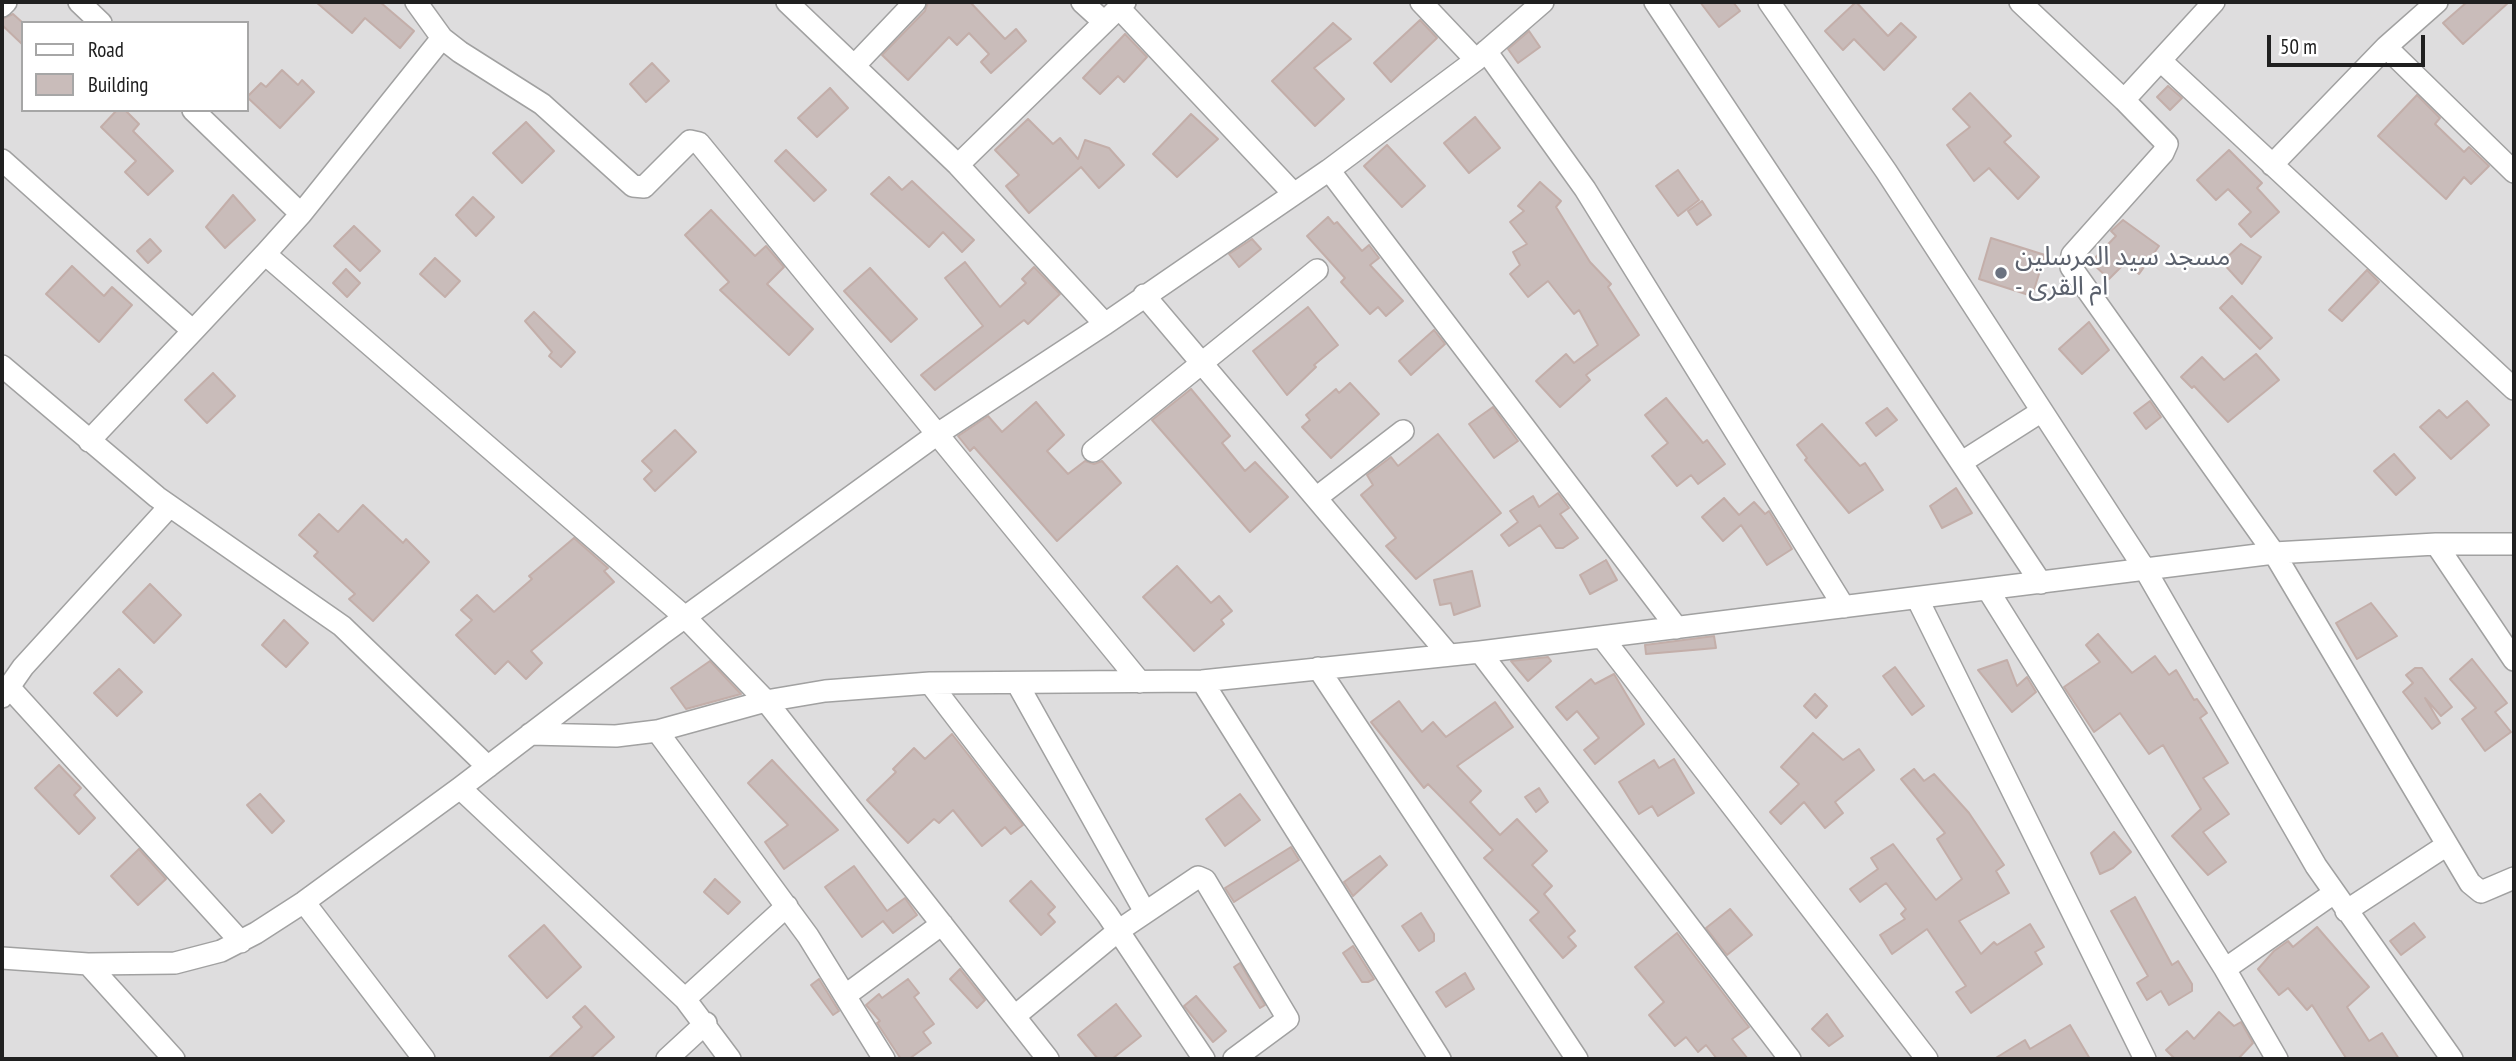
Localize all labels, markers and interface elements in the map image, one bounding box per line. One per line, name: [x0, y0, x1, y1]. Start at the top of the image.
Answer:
legend: [21, 21, 248, 112]
scale bar: [2271, 21, 2428, 65]
text: 50 m: [2280, 33, 2317, 60]
text: Road: [88, 36, 124, 63]
text: Building: [88, 71, 148, 98]
place label: مسجد سيد المرسلين - ام القرى: [2015, 242, 2230, 304]
marker: مسجد سيد المرسلين - ام القرى: [1993, 265, 2009, 281]

